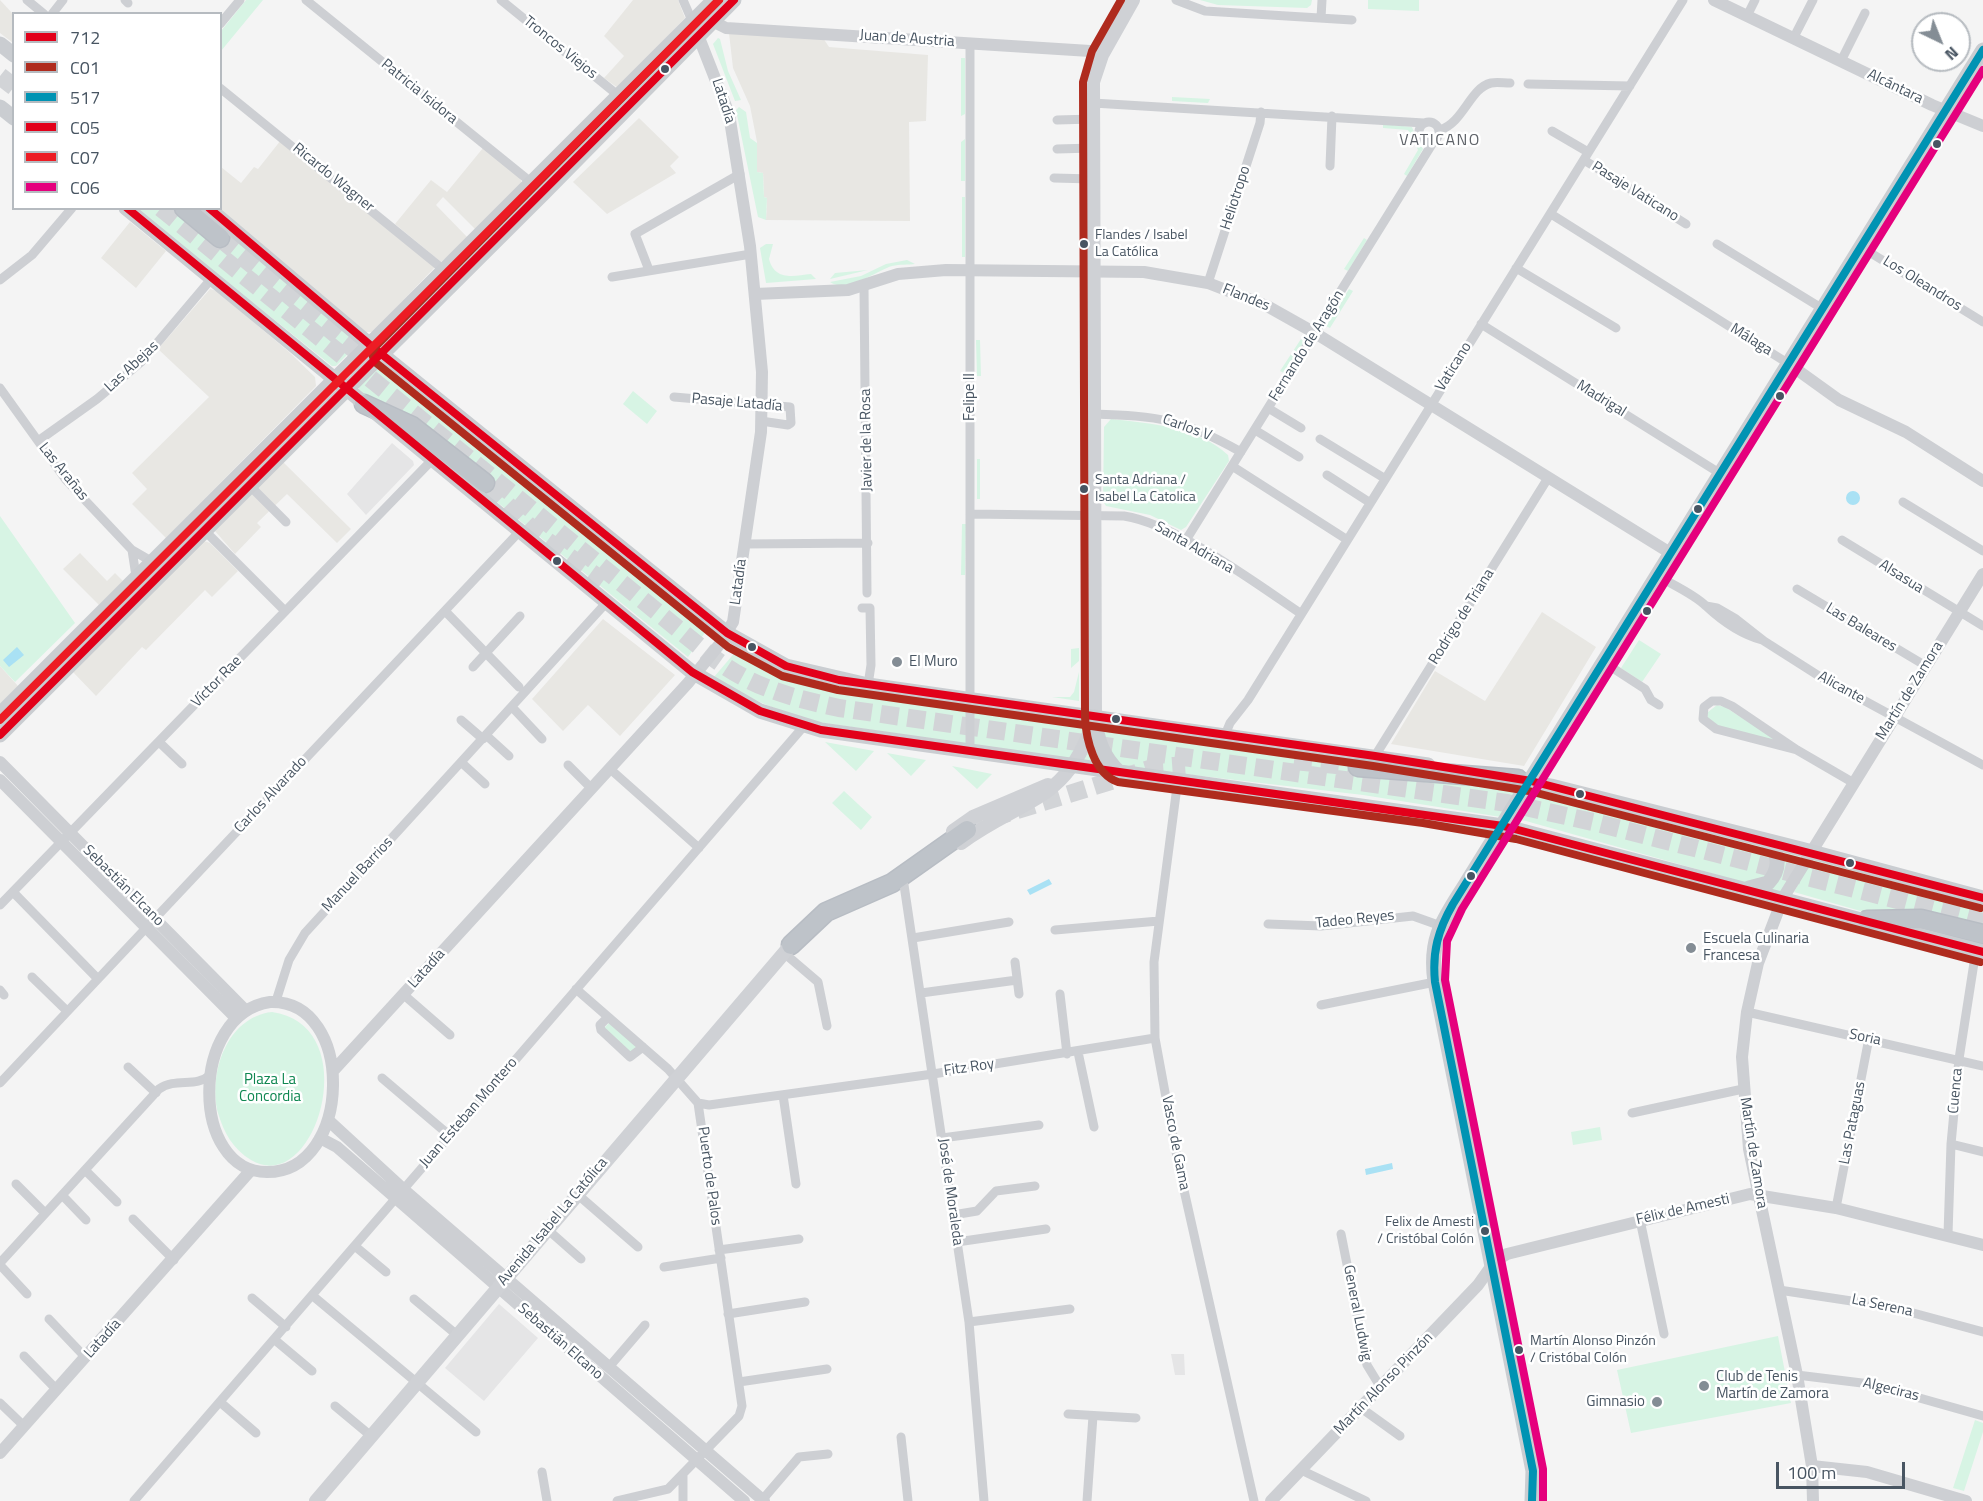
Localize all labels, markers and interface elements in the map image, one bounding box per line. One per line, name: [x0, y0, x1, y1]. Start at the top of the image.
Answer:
legend: [12, 12, 222, 210]
north arrow: [1911, 12, 1971, 72]
street label: Troncos Viejos: [519, 13, 601, 83]
text: 712: [70, 24, 100, 51]
street label: Juan de Austria: [859, 27, 955, 51]
text: N: [1940, 41, 1964, 66]
text: C01: [70, 54, 100, 81]
street label: Patricia Isidora: [377, 56, 461, 128]
unlabelled marker: [659, 63, 671, 75]
street label: Alcántara: [1864, 66, 1926, 108]
street label: Latadía: [707, 76, 739, 126]
text: 517: [70, 84, 100, 111]
text: C05: [70, 114, 100, 141]
district label: VATICANO: [1399, 131, 1481, 151]
unlabelled marker: [1931, 138, 1943, 150]
street label: Ricardo Wagner: [289, 140, 377, 216]
text: C07: [70, 144, 100, 171]
street label: Pasaje Vaticano: [1588, 158, 1682, 226]
street label: Heliotropo: [1217, 164, 1255, 232]
text: C06: [70, 174, 100, 201]
place label: Flandes / Isabel La Católica: [1095, 228, 1188, 260]
marker: Flandes / Isabel La Católica: [1078, 238, 1090, 250]
street label: Los Oleandros: [1879, 253, 1965, 315]
street label: Flandes: [1220, 280, 1272, 316]
street label: Fernando de Aragón: [1266, 287, 1348, 405]
street label: Málaga: [1727, 320, 1775, 360]
street label: Las Abejas: [101, 338, 163, 396]
street label: Vaticano: [1432, 339, 1476, 395]
street label: Felipe II: [961, 373, 979, 421]
street label: Madrigal: [1573, 377, 1629, 421]
street label: Javier de la Rosa: [857, 388, 877, 492]
street label: Pasaje Latadía: [691, 390, 783, 416]
unlabelled marker: [1774, 390, 1786, 402]
street label: Carlos V: [1160, 411, 1214, 445]
street label: Las Arañas: [34, 439, 92, 505]
place label: Santa Adriana / Isabel La Catolica: [1095, 473, 1196, 506]
marker: Santa Adriana / Isabel La Catolica: [1078, 483, 1090, 495]
unlabelled marker: [1692, 503, 1704, 515]
street label: Santa Adriana: [1151, 518, 1237, 578]
unlabelled marker: [551, 555, 563, 567]
street label: Alsasua: [1875, 556, 1927, 598]
street label: Latadía: [727, 558, 751, 606]
street label: Rodrigo de Triana: [1425, 566, 1499, 668]
street label: Las Baleares: [1822, 600, 1900, 656]
unlabelled marker: [1641, 605, 1653, 617]
street label: Martín de Zamora: [1872, 638, 1948, 744]
unlabelled marker: [746, 641, 758, 653]
street label: Víctor Rae: [188, 653, 246, 711]
place label: El Muro: [909, 653, 958, 671]
marker: El Muro: [890, 655, 904, 669]
street label: Alicante: [1815, 668, 1867, 708]
unlabelled marker: [1110, 713, 1122, 725]
street label: Carlos Alvarado: [231, 753, 311, 837]
unlabelled marker: [1574, 788, 1586, 800]
street label: Manuel Barrios: [319, 834, 397, 916]
street label: Sebastián Elcano: [79, 842, 167, 930]
unlabelled marker: [1844, 857, 1856, 869]
unlabelled marker: [1465, 870, 1477, 882]
street label: Tadeo Reyes: [1315, 907, 1395, 933]
place label: Escuela Culinaria Francesa: [1703, 930, 1809, 965]
marker: Escuela Culinaria Francesa: [1684, 941, 1698, 955]
street label: Latadía: [405, 946, 449, 992]
street label: Soria: [1847, 1026, 1883, 1050]
street label: Juan Esteban Montero: [416, 1054, 522, 1172]
street label: Fitz Roy: [943, 1056, 995, 1080]
street label: Cuenca: [1945, 1067, 1967, 1115]
park label: Plaza La Concordia: [239, 1071, 301, 1106]
street label: Las Pataguas: [1836, 1080, 1870, 1166]
street label: Vasco de Gama: [1157, 1094, 1193, 1192]
street label: Martín de Zamora: [1735, 1096, 1771, 1210]
street label: Puerto de Palos: [693, 1125, 725, 1227]
street label: José de Moraleda: [934, 1137, 966, 1247]
street label: Avenida Isabel La Católica: [494, 1154, 612, 1290]
street label: Félix de Amesti: [1634, 1190, 1732, 1230]
place label: Felix de Amesti / Cristóbal Colón: [1377, 1215, 1474, 1248]
marker: Felix de Amesti / Cristóbal Colón: [1479, 1225, 1491, 1237]
street label: General Ludwig: [1339, 1264, 1375, 1362]
street label: La Serena: [1850, 1291, 1914, 1321]
street label: Sebastián Elcano: [514, 1300, 606, 1384]
street label: Latadía: [81, 1316, 125, 1362]
street label: Martín Alonso Pinzón: [1331, 1329, 1437, 1439]
place label: Martín Alonso Pinzón / Cristóbal Colón: [1530, 1334, 1656, 1366]
marker: Martín Alonso Pinzón / Cristóbal Colón: [1513, 1344, 1525, 1356]
place label: Club de Tenis Martín de Zamora: [1716, 1368, 1829, 1403]
street label: Algeciras: [1861, 1374, 1921, 1406]
marker: Club de Tenis Martín de Zamora: [1697, 1379, 1711, 1393]
place label: Gimnasio: [1586, 1393, 1645, 1411]
marker: Gimnasio: [1650, 1395, 1664, 1409]
scale bar: [1779, 1450, 1908, 1488]
text: 100 m: [1787, 1459, 1836, 1486]

